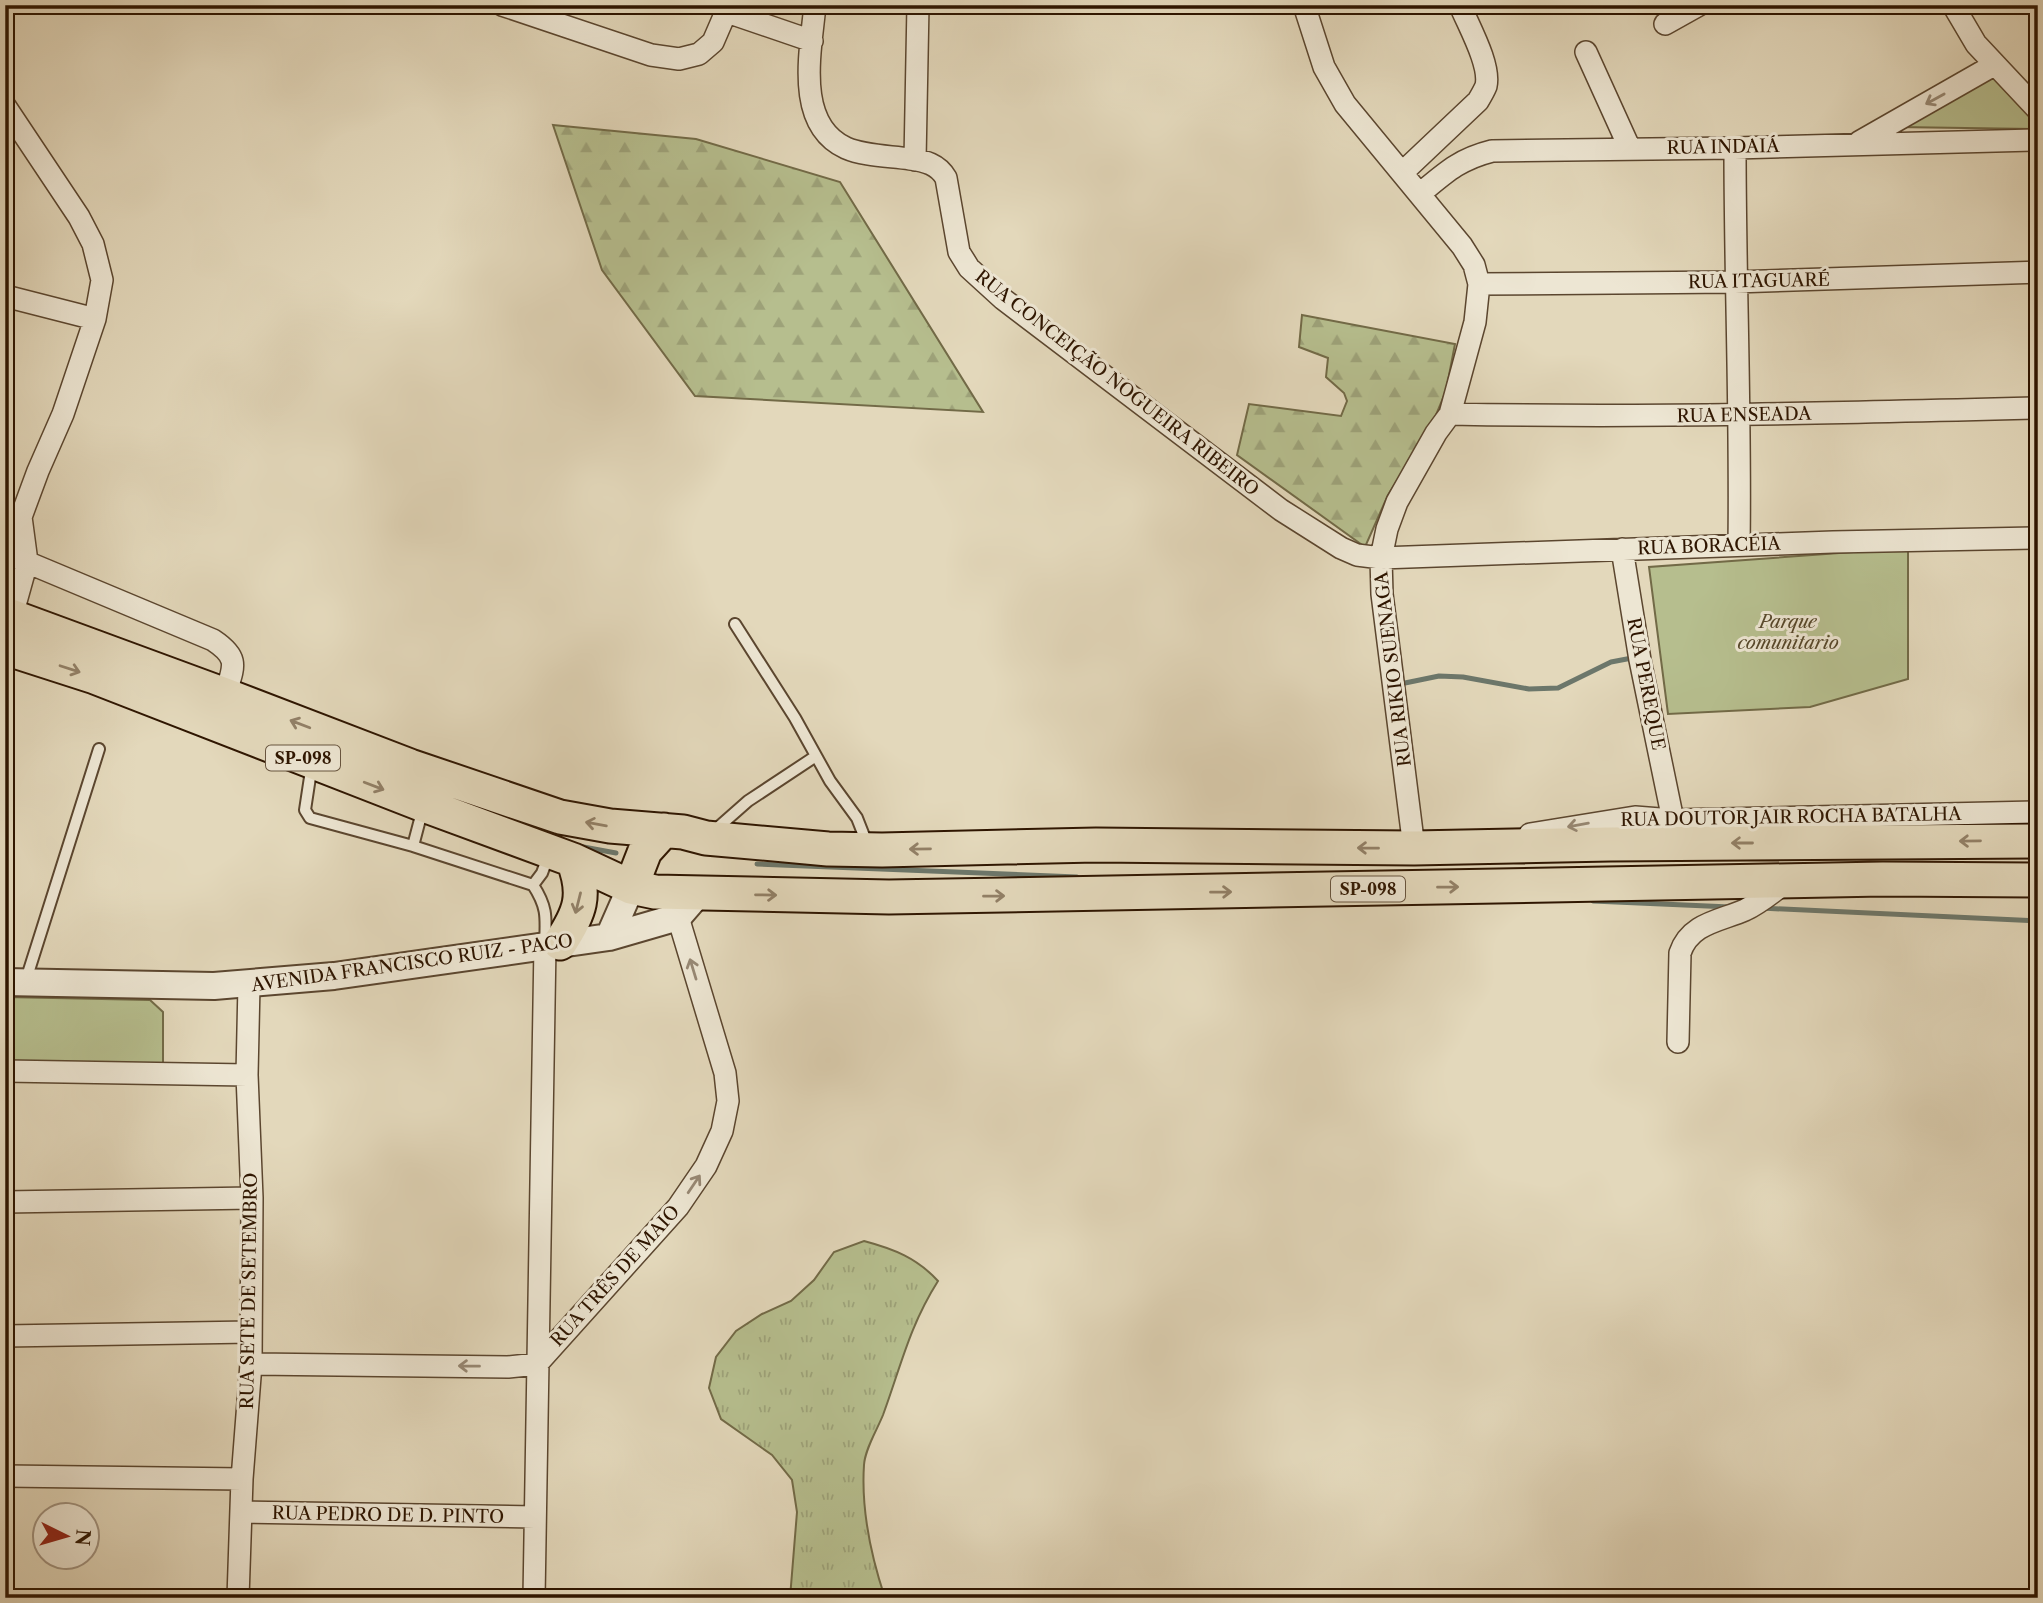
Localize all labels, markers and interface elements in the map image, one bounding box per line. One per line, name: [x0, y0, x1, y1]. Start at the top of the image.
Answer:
one-way arrow: [1925, 92, 1945, 106]
street label: RUA INDAIÁ: [1666, 134, 1780, 159]
street label: RUA CONCEIÇÃO NOGUEIRA RIBEIRO: [971, 264, 1264, 501]
street label: RUA ITAGUARÉ: [1688, 268, 1830, 293]
street label: RUA ENSEADA: [1676, 403, 1812, 427]
street label: RUA BORACÉIA: [1637, 531, 1782, 559]
street label: RUA RIKIO SUENAGA: [1370, 570, 1416, 768]
park label: Parque comunitario: [1737, 611, 1839, 654]
street label: RUA PEREQUE: [1622, 616, 1670, 752]
one-way arrow: [59, 663, 81, 676]
one-way arrow: [290, 716, 312, 729]
road number: SP-098: [266, 746, 340, 771]
one-way arrow: [362, 780, 384, 793]
street label: RUA DOUTOR JAIR ROCHA BATALHA: [1620, 803, 1962, 831]
one-way arrow: [585, 817, 608, 830]
one-way arrow: [1567, 819, 1590, 832]
one-way arrow: [1958, 834, 1981, 848]
one-way arrow: [1731, 836, 1754, 850]
one-way arrow: [1356, 841, 1379, 855]
one-way arrow: [908, 842, 931, 856]
road number: SP-098: [1331, 876, 1405, 902]
one-way arrow: [1437, 880, 1460, 894]
one-way arrow: [1209, 885, 1232, 899]
one-way arrow: [754, 888, 777, 902]
one-way arrow: [982, 889, 1005, 902]
one-way arrow: [571, 891, 584, 914]
street label: AVENIDA FRANCISCO RUIZ - PACO: [249, 930, 574, 997]
one-way arrow: [686, 958, 699, 980]
street label: RUA SETE DE SETEMBRO: [236, 1172, 262, 1410]
one-way arrow: [687, 1175, 701, 1194]
street label: RUA TRÊS DE MAIO: [545, 1200, 684, 1351]
one-way arrow: [457, 1359, 480, 1373]
north arrow: [32, 1502, 102, 1572]
street label: RUA PEDRO DE D. PINTO: [272, 1502, 504, 1528]
text: N: [70, 1528, 95, 1547]

